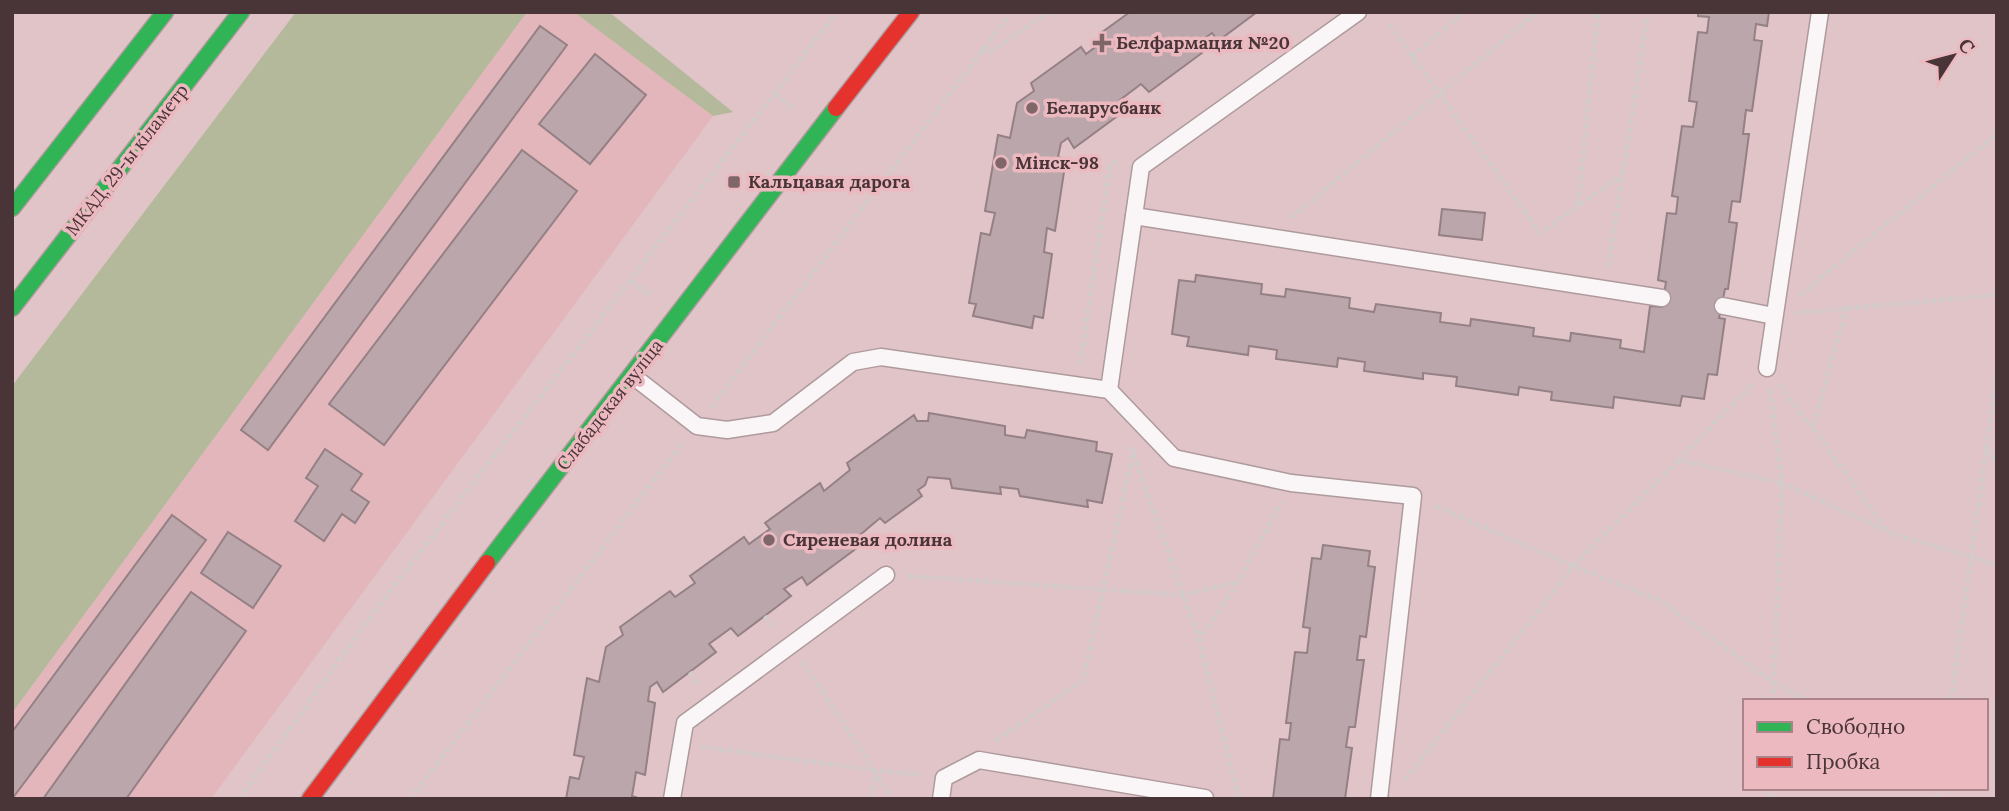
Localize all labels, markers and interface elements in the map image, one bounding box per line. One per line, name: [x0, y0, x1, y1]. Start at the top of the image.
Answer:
north arrow: [1918, 21, 1988, 91]
place label: Белфармация №20: [1116, 31, 1290, 54]
text: С: [1953, 34, 1980, 58]
marker: Белфармация №20: [1094, 35, 1110, 51]
street label: МКАД, 29-ы кіламетр: [60, 79, 193, 240]
place label: Беларусбанк: [1046, 96, 1161, 119]
marker: Беларусбанк: [1024, 100, 1040, 116]
place label: Мінск-98: [1015, 151, 1099, 174]
marker: Мінск-98: [993, 155, 1009, 171]
place label: Кальцавая дарога: [748, 170, 911, 193]
marker: Кальцавая дарога: [726, 174, 742, 190]
street label: Слабадская вуліца: [551, 334, 668, 475]
place label: Сиреневая долина: [783, 528, 953, 551]
marker: Сиреневая долина: [761, 532, 777, 548]
legend: [1743, 699, 1988, 790]
text: Свободно: [1806, 713, 1905, 740]
text: Пробка: [1806, 748, 1881, 775]

